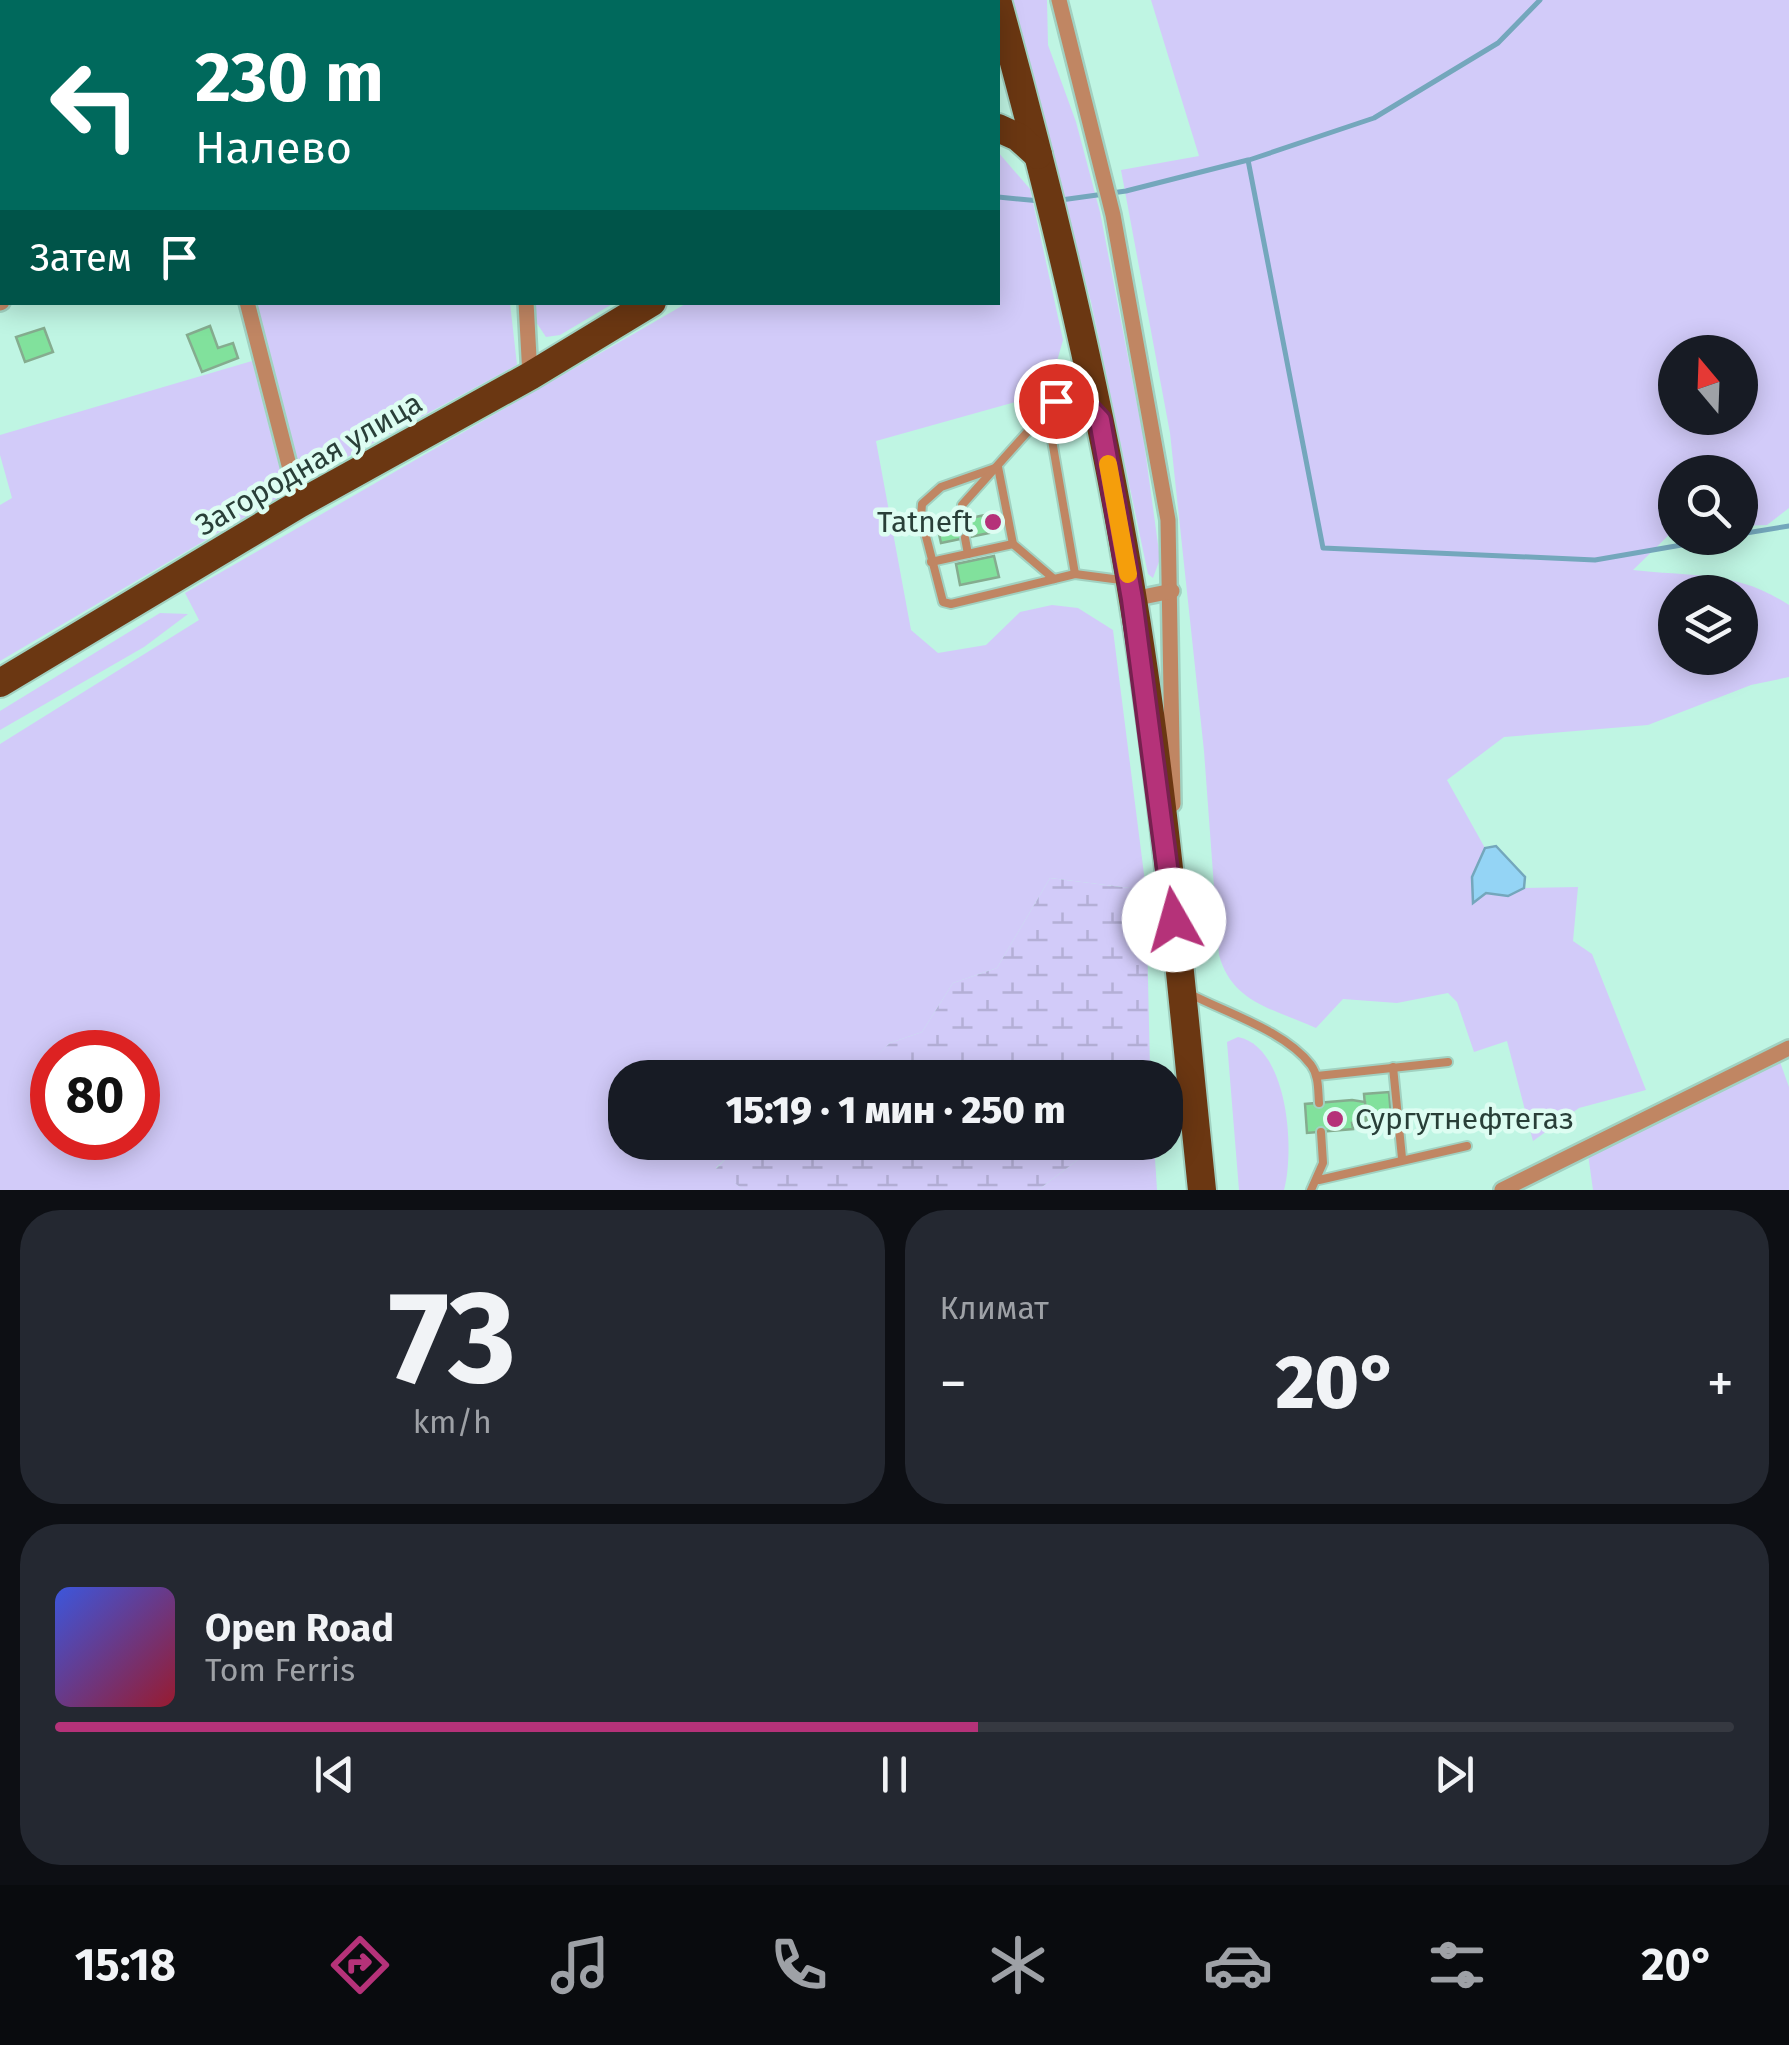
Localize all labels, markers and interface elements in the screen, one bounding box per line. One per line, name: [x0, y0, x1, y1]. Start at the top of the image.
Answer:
text: 230 m: [195, 36, 384, 120]
icon: left: [30, 40, 160, 170]
text: Налево: [195, 121, 352, 175]
icon: arrive: [152, 230, 207, 285]
text: Затем: [30, 235, 132, 281]
north arrow: [1658, 335, 1758, 435]
map controls: [1658, 335, 1758, 675]
pin: [1014, 359, 1099, 444]
icon: arrive: [1029, 374, 1084, 429]
street label: Загородная улица: [189, 385, 429, 543]
button: search: [1658, 455, 1758, 555]
place label: Tatneft: [877, 504, 973, 540]
marker: Tatneft: [982, 511, 1004, 533]
button: layers: [1658, 575, 1758, 675]
position arrow: [1122, 868, 1226, 972]
speed limit sign: 80: [30, 1030, 160, 1160]
text: 15:19 · 1 мин · 250 m: [726, 1087, 1065, 1133]
place label: Сургутнефтегаз: [1355, 1101, 1574, 1137]
marker: Сургутнефтегаз: [1324, 1108, 1346, 1130]
text: 73: [388, 1260, 516, 1416]
text: Климат: [940, 1289, 1049, 1327]
text: 20°: [1275, 1338, 1398, 1428]
text: −: [940, 1351, 967, 1417]
text: +: [1707, 1351, 1734, 1417]
text: km/h: [413, 1403, 492, 1441]
text: Open Road: [205, 1605, 394, 1651]
text: Tom Ferris: [205, 1651, 355, 1689]
icon: previous: [307, 1747, 362, 1802]
icon: pause: [867, 1747, 922, 1802]
icon: next: [1427, 1747, 1482, 1802]
icon: directions: [325, 1930, 395, 2000]
icon: music: [545, 1930, 615, 2000]
icon: phone: [764, 1930, 834, 2000]
icon: climate: [983, 1930, 1053, 2000]
icon: car: [1203, 1930, 1273, 2000]
icon: filters: [1422, 1930, 1492, 2000]
text: 15:18: [75, 1938, 176, 1992]
text: 20°: [1641, 1938, 1714, 1992]

